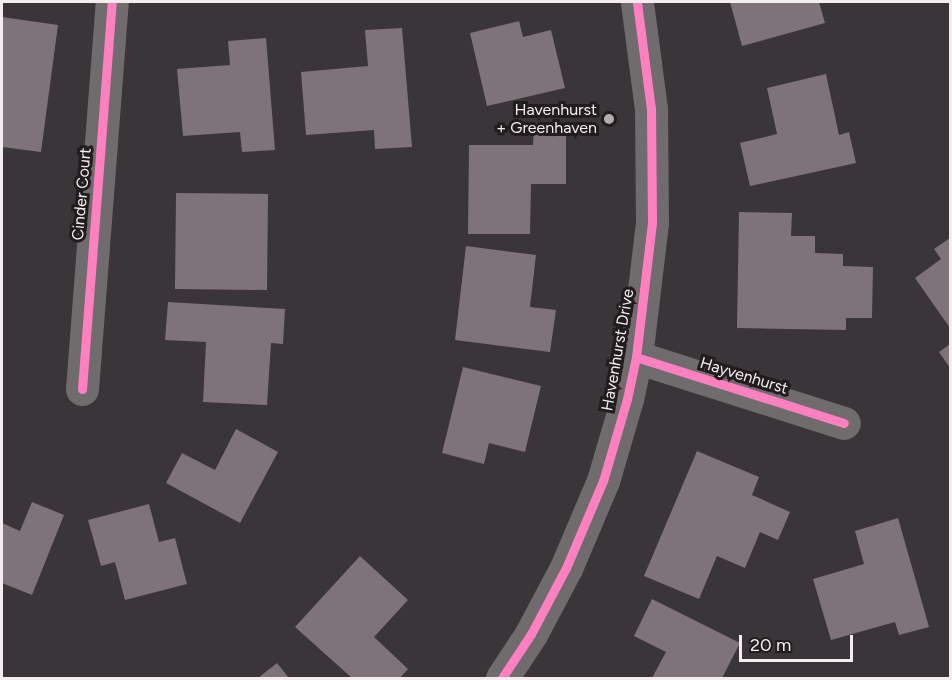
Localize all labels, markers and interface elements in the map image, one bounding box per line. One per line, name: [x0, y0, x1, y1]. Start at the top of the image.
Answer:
place label: Havenhurst + Greenhaven: [496, 100, 597, 138]
marker: Havenhurst + Greenhaven: [602, 112, 616, 126]
street label: Cinder Court: [68, 147, 96, 241]
street label: Havenhurst Drive: [598, 287, 638, 413]
street label: Hayvenhurst: [698, 354, 790, 398]
scale bar: [742, 623, 856, 661]
text: 20 m: [750, 634, 791, 656]

